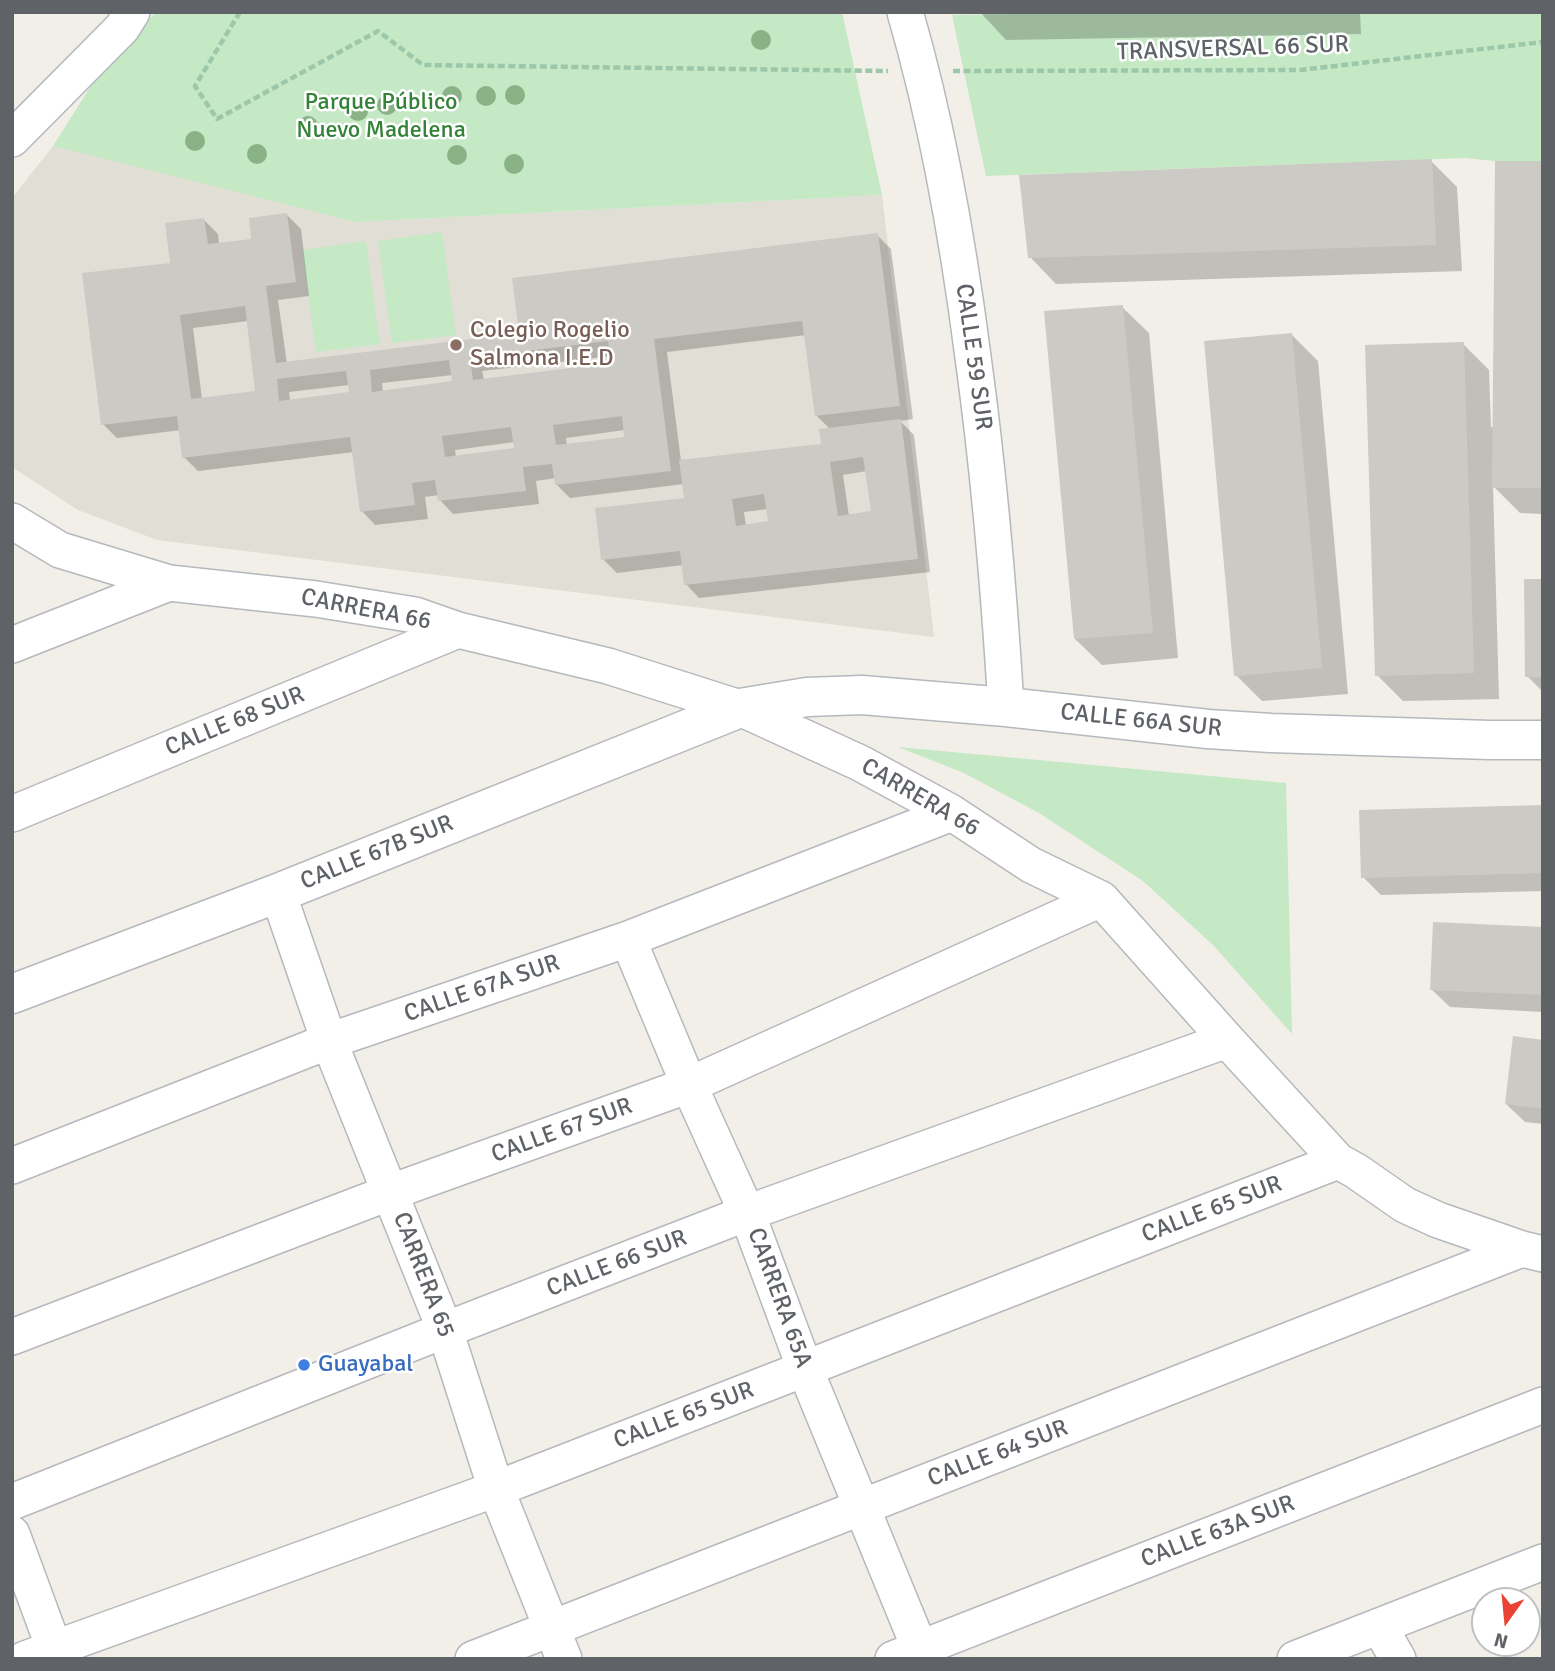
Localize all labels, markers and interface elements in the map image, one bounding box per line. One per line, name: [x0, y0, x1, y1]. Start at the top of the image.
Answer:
street label: TRANSVERSAL 66 SUR: [1117, 31, 1349, 67]
park label: Parque Público Nuevo Madelena: [296, 89, 466, 145]
street label: CALLE 59 SUR: [948, 282, 998, 432]
place label: Colegio Rogelio Salmona I.E.D: [470, 317, 630, 373]
marker: Colegio Rogelio Salmona I.E.D: [448, 337, 464, 353]
street label: CARRERA 66: [299, 583, 433, 637]
street label: CALLE 68 SUR: [161, 681, 309, 763]
street label: CALLE 66A SUR: [1059, 698, 1223, 744]
street label: CARRERA 66: [856, 753, 984, 843]
street label: CALLE 67B SUR: [296, 809, 458, 897]
street label: CALLE 67A SUR: [401, 949, 563, 1029]
street label: CALLE 67 SUR: [488, 1092, 636, 1170]
street label: CALLE 65 SUR: [1138, 1170, 1286, 1250]
street label: CARRERA 65: [386, 1208, 460, 1342]
street label: CALLE 66 SUR: [543, 1224, 691, 1304]
street label: CARRERA 65A: [740, 1224, 818, 1372]
place label: Guayabal: [318, 1351, 413, 1379]
marker: Guayabal: [296, 1357, 312, 1373]
street label: CALLE 65 SUR: [610, 1376, 758, 1456]
street label: CALLE 64 SUR: [924, 1414, 1072, 1494]
street label: CALLE 63A SUR: [1137, 1489, 1299, 1575]
north arrow: [1471, 1587, 1541, 1657]
text: N: [1492, 1627, 1511, 1654]

